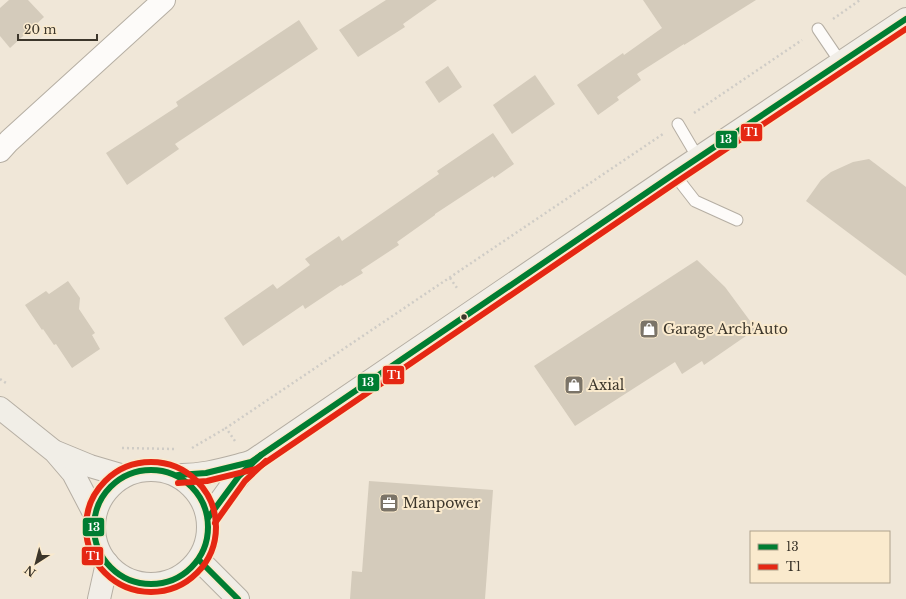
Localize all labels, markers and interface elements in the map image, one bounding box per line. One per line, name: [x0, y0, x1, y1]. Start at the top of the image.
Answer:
scale bar: [18, 16, 97, 42]
text: 20 m: [24, 22, 56, 37]
line badge: T1: [740, 123, 763, 142]
text: T1: [744, 125, 758, 139]
line badge: 13: [715, 130, 738, 149]
text: 13: [720, 132, 732, 146]
unlabelled marker: [459, 312, 469, 322]
shop icon: Garage Arch'Auto: [638, 318, 660, 340]
place label: Garage Arch'Auto: [663, 320, 788, 338]
line badge: T1: [382, 365, 405, 385]
text: T1: [387, 368, 401, 382]
line badge: 13: [357, 373, 380, 392]
shop icon: Axial: [563, 374, 585, 396]
text: 13: [362, 375, 374, 389]
place label: Axial: [587, 376, 625, 394]
office icon: Manpower: [378, 492, 400, 514]
place label: Manpower: [403, 494, 481, 512]
line badge: 13: [82, 517, 105, 537]
text: 13: [88, 520, 100, 534]
legend: [750, 531, 890, 583]
text: 13: [786, 539, 799, 554]
north arrow: [16, 543, 56, 583]
line badge: T1: [81, 546, 104, 566]
text: T1: [86, 549, 100, 563]
text: T1: [786, 559, 801, 574]
text: N: [21, 562, 38, 580]

